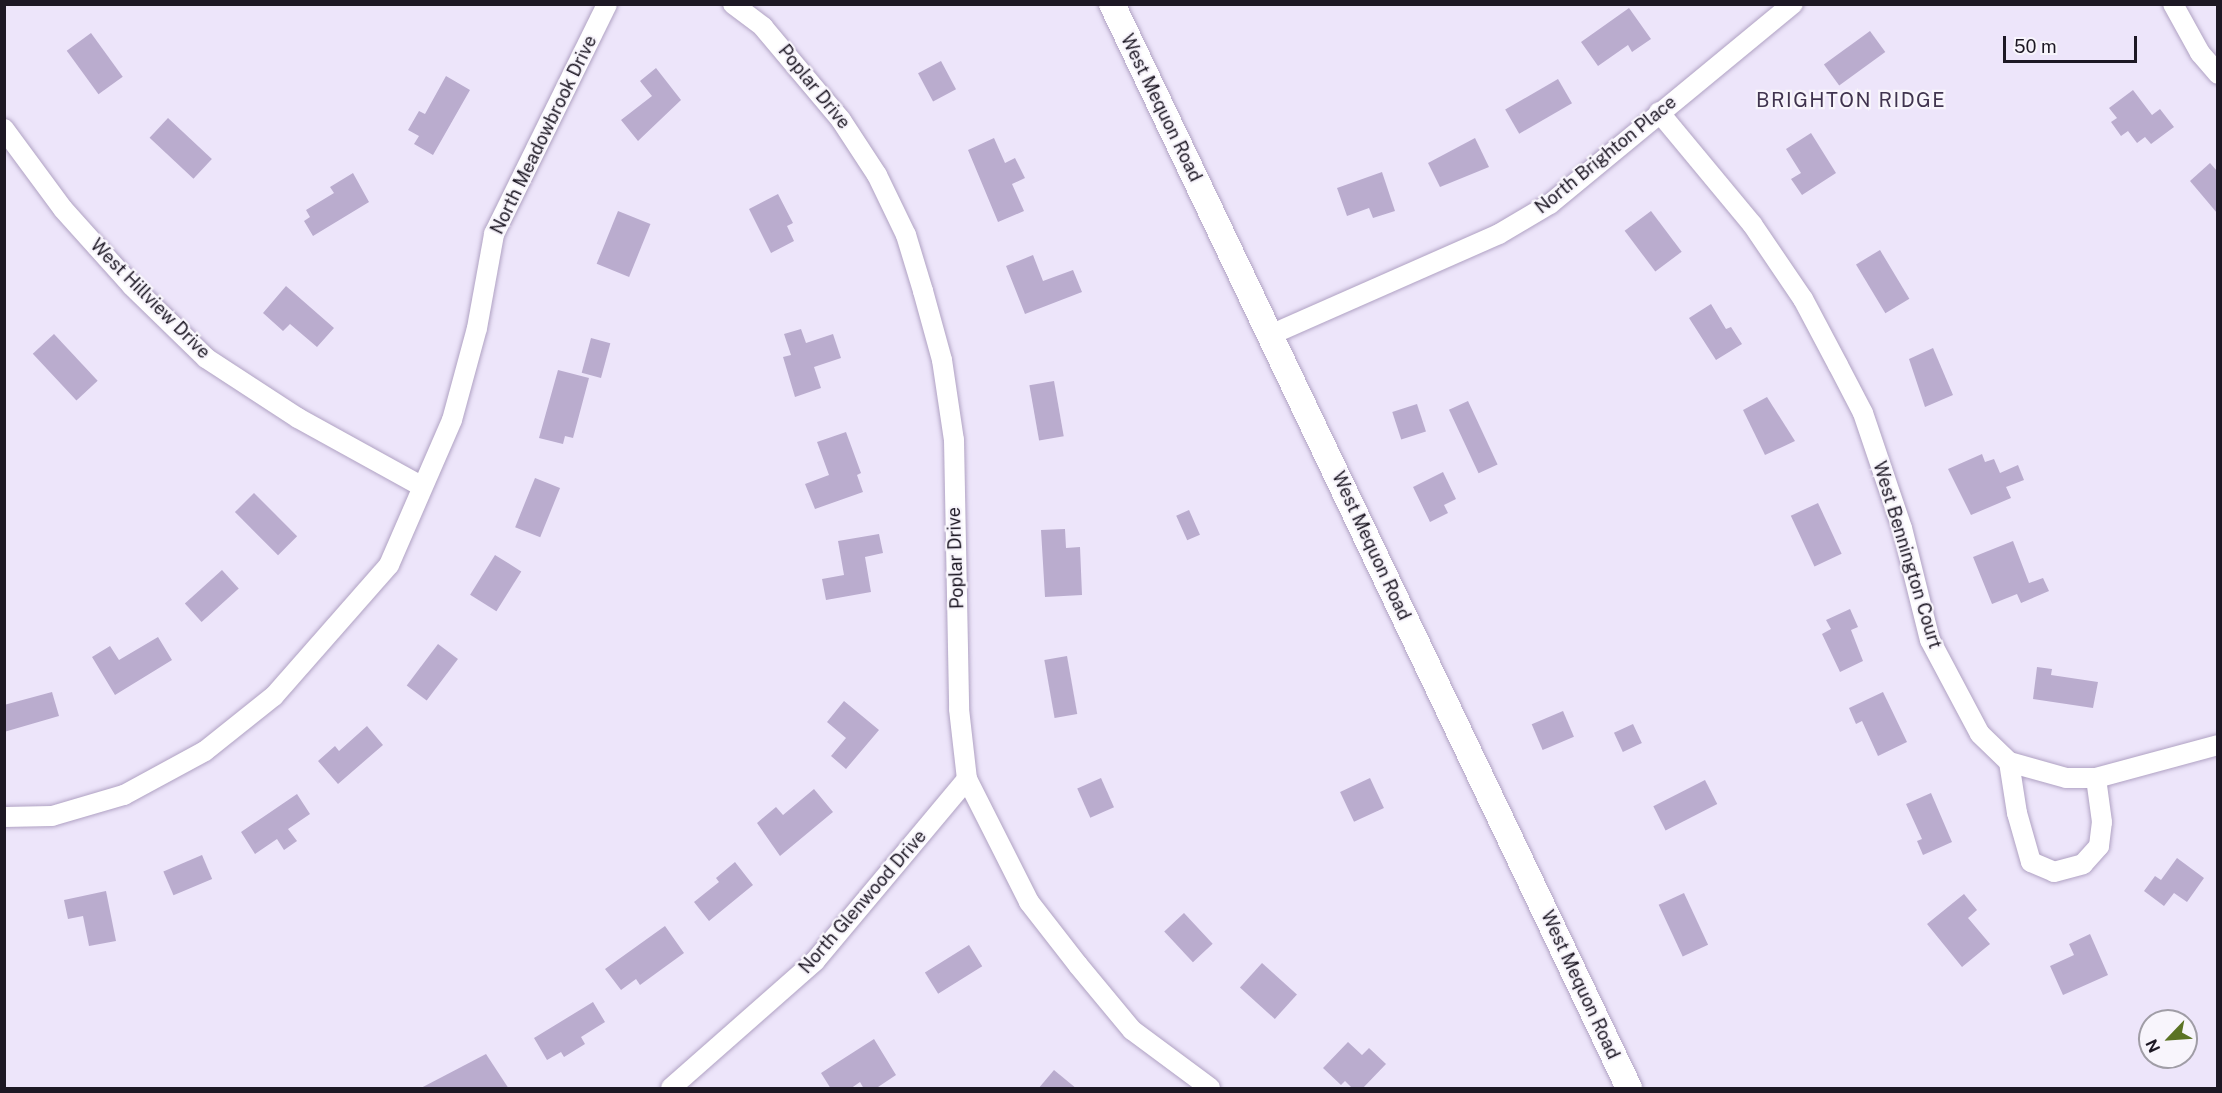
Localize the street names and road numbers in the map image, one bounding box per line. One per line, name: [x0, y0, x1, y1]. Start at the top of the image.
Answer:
street label: West Mequon Road: [1116, 31, 1206, 185]
street label: North Meadowbrook Drive: [486, 32, 602, 238]
street label: Poplar Drive: [774, 41, 854, 133]
street label: North Brighton Place: [1531, 91, 1681, 219]
street label: West Hillview Drive: [86, 235, 214, 363]
street label: West Bennington Court: [1868, 459, 1946, 651]
street label: West Mequon Road: [1327, 468, 1415, 624]
street label: Poplar Drive: [943, 507, 969, 609]
street label: North Glenwood Drive: [795, 826, 931, 978]
street label: West Mequon Road: [1536, 907, 1624, 1063]

